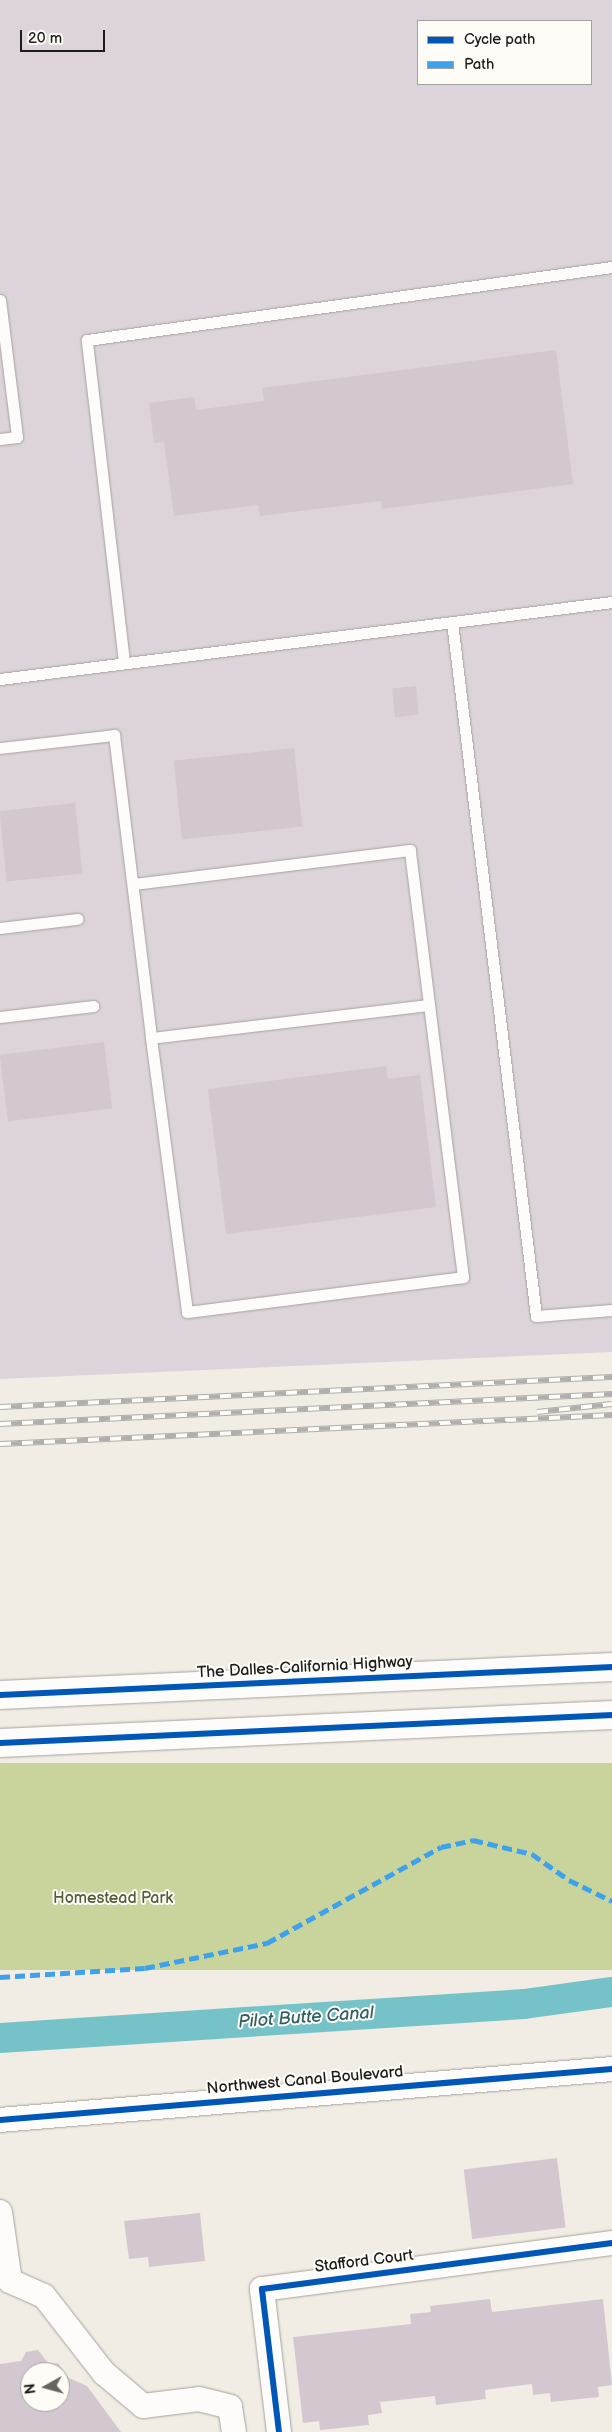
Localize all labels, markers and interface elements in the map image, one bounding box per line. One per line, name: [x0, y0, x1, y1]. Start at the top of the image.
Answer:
scale bar: [22, 20, 108, 52]
legend: [417, 20, 592, 85]
text: 20 m: [28, 29, 62, 48]
text: Cycle path: [464, 30, 535, 49]
text: Path: [464, 55, 494, 74]
street label: The Dalles-California Highway: [197, 1653, 413, 1683]
park label: Homestead Park: [53, 1889, 173, 1909]
water label: Pilot Butte Canal: [237, 2002, 375, 2034]
street label: Northwest Canal Boulevard: [206, 2063, 404, 2099]
street label: Stafford Court: [314, 2246, 414, 2278]
north arrow: [20, 2362, 70, 2412]
text: N: [22, 2383, 40, 2395]

